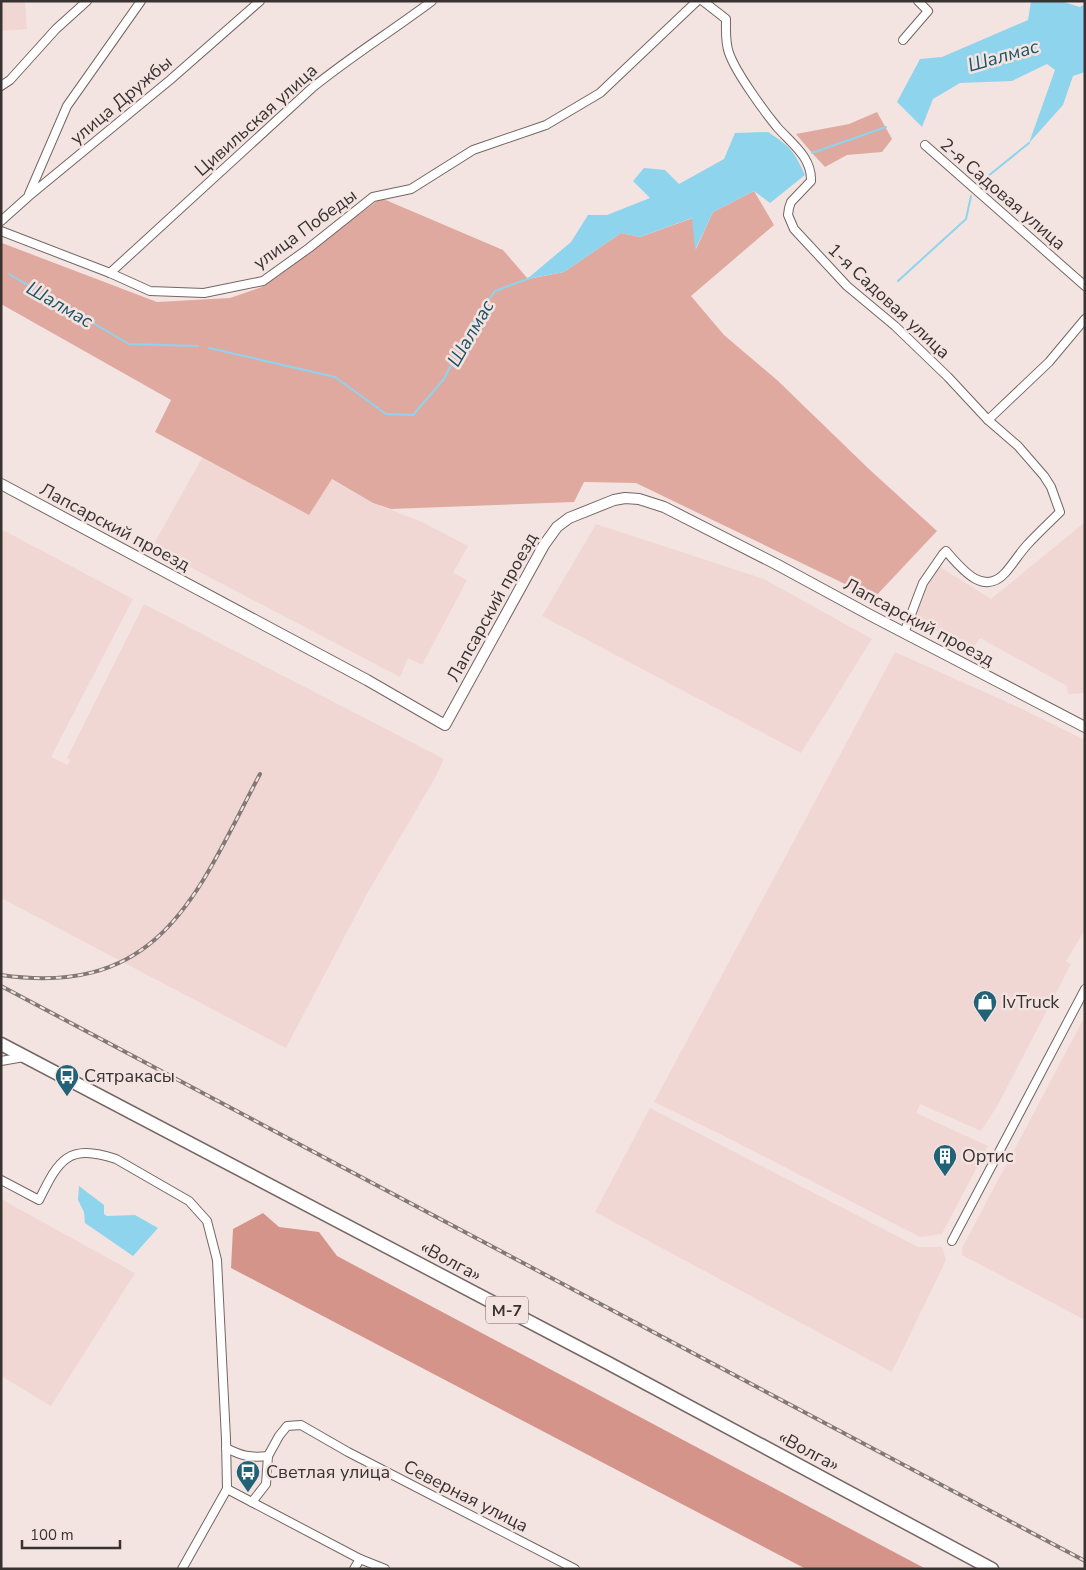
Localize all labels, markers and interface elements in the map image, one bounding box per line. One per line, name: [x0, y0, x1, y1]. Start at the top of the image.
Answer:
water label: Шалмас: [965, 33, 1042, 79]
street label: улица Дружбы: [65, 50, 177, 150]
street label: Цивильская улица: [190, 58, 322, 182]
street label: 2-я Садовая улица: [935, 133, 1071, 255]
street label: улица Победы: [248, 183, 362, 275]
street label: 1-я Садовая улица: [823, 238, 955, 364]
water label: Шалмас: [21, 275, 98, 334]
water label: Шалмас: [441, 295, 500, 372]
street label: Лапсарский проезд: [36, 477, 195, 577]
street label: Лапсарский проезд: [441, 528, 543, 686]
street label: Лапсарский проезд: [840, 572, 999, 672]
shop icon: IvTruck: [972, 989, 998, 1023]
place label: IvTruck: [1002, 990, 1060, 1014]
bus stop icon: Сятракасы: [54, 1063, 80, 1097]
place label: Сятракасы: [84, 1064, 175, 1088]
building icon: Ортис: [932, 1143, 958, 1177]
place label: Ортис: [962, 1144, 1014, 1168]
street label: «Волга»: [416, 1235, 486, 1287]
road number: М-7: [486, 1296, 528, 1324]
street label: «Волга»: [774, 1425, 844, 1477]
street label: Северная улица: [400, 1454, 532, 1538]
bus stop icon: Светлая улица: [235, 1459, 261, 1493]
place label: Светлая улица: [266, 1460, 390, 1484]
scale bar: [22, 1518, 120, 1550]
text: 100 m: [30, 1525, 74, 1545]

